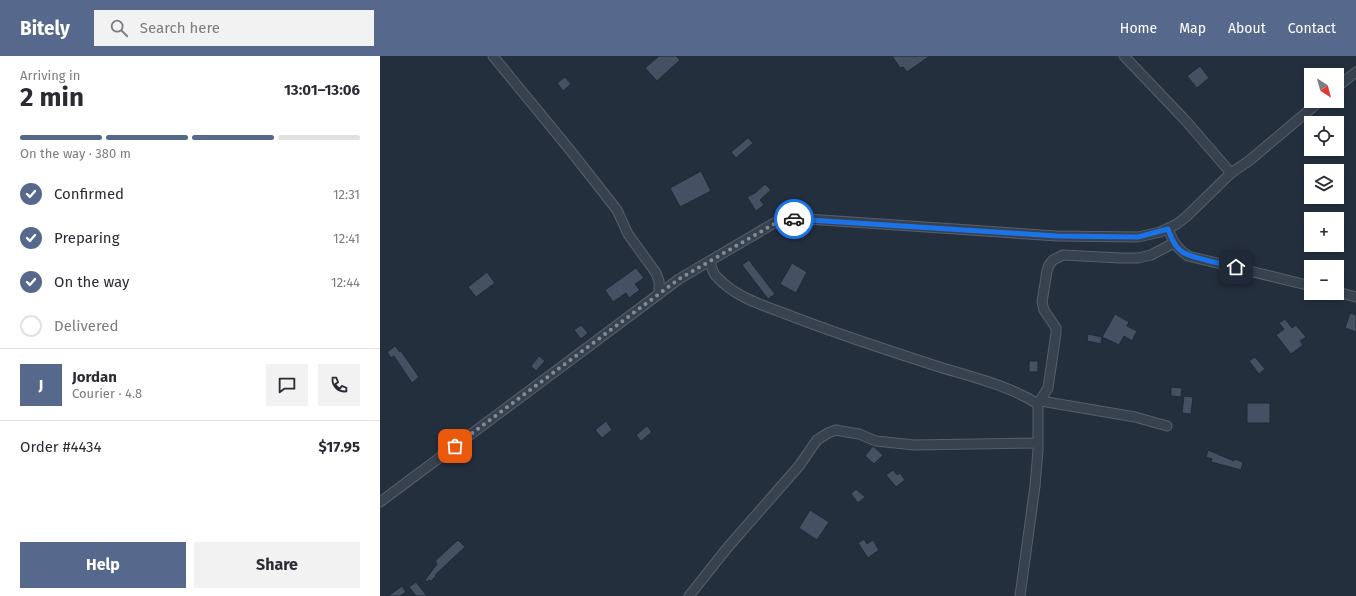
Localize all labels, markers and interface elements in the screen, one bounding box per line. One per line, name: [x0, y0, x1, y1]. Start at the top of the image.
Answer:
search box: [94, 10, 374, 46]
text: Bitely: [20, 17, 70, 40]
icon: search: [108, 17, 130, 39]
text: Search here: [140, 19, 220, 37]
text: Home: [1120, 20, 1157, 37]
text: Map: [1179, 20, 1206, 37]
text: About: [1228, 20, 1266, 37]
text: Contact: [1288, 20, 1336, 37]
text: Arriving in: [20, 68, 80, 83]
north arrow: [1304, 68, 1344, 108]
map controls: [1304, 68, 1344, 300]
text: 13:01–13:06: [284, 81, 360, 99]
text: 2 min: [20, 82, 84, 113]
button: locate: [1304, 116, 1344, 156]
text: On the way · 380 m: [20, 146, 131, 161]
button: layers: [1304, 164, 1344, 204]
icon: check: [20, 183, 42, 205]
text: Confirmed: [54, 185, 124, 203]
text: 12:31: [333, 187, 360, 202]
courier: [774, 199, 814, 239]
icon: car: [783, 208, 805, 230]
button: +: [1304, 212, 1344, 252]
icon: check: [20, 227, 42, 249]
text: Preparing: [54, 229, 119, 247]
text: 12:41: [333, 231, 360, 246]
pin: [1219, 250, 1253, 284]
icon: home: [1225, 256, 1247, 278]
button: −: [1304, 260, 1344, 300]
icon: check: [20, 271, 42, 293]
text: On the way: [54, 273, 129, 291]
text: 12:44: [331, 275, 360, 290]
text: Delivered: [54, 317, 118, 335]
button: chat: [266, 364, 308, 406]
button: phone: [318, 364, 360, 406]
text: Jordan: [72, 368, 117, 386]
text: J: [39, 376, 43, 394]
text: Courier · 4.8: [72, 386, 142, 401]
pin: [438, 429, 472, 463]
icon: bag: [444, 435, 466, 457]
text: Order #4434: [20, 438, 102, 456]
text: $17.95: [319, 438, 360, 456]
button: Help: [20, 542, 186, 588]
button: Share: [194, 542, 360, 588]

